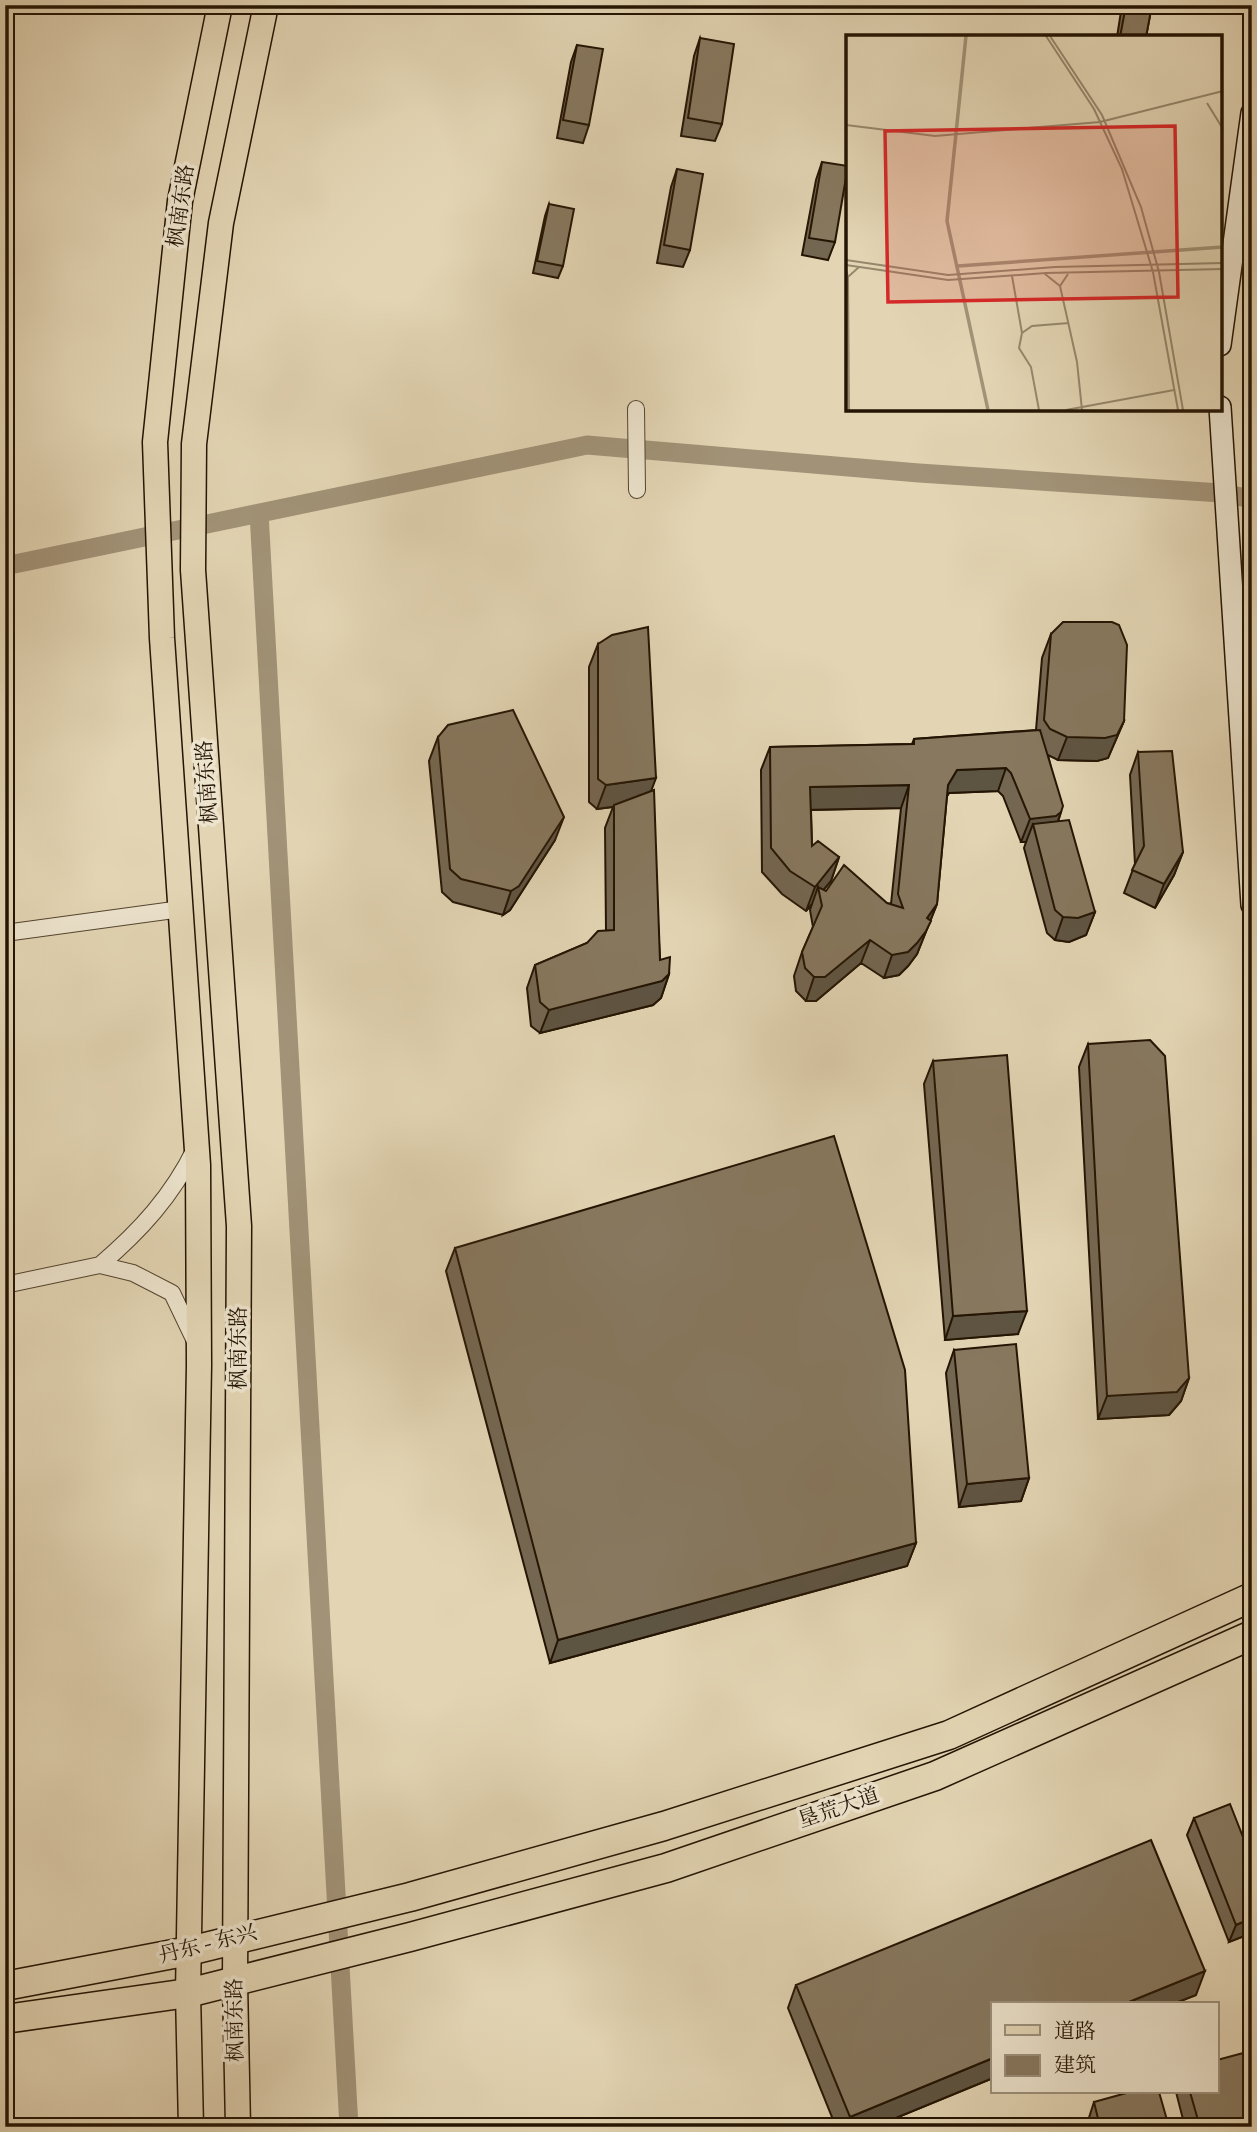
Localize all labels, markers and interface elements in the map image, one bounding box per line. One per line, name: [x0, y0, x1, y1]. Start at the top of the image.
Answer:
inset map: [846, 35, 1222, 411]
street label: 枫南东路: [162, 162, 202, 250]
street label: 枫南东路: [191, 739, 225, 825]
street label: 枫南东路: [225, 1306, 254, 1390]
street label: 垦荒大道: [795, 1782, 883, 1836]
street label: 丹东 - 东兴: [156, 1919, 260, 1971]
street label: 枫南东路: [221, 1978, 251, 2062]
legend: [991, 2002, 1218, 2094]
text: 道路: [1054, 2018, 1096, 2047]
text: 建筑: [1054, 2052, 1096, 2081]

